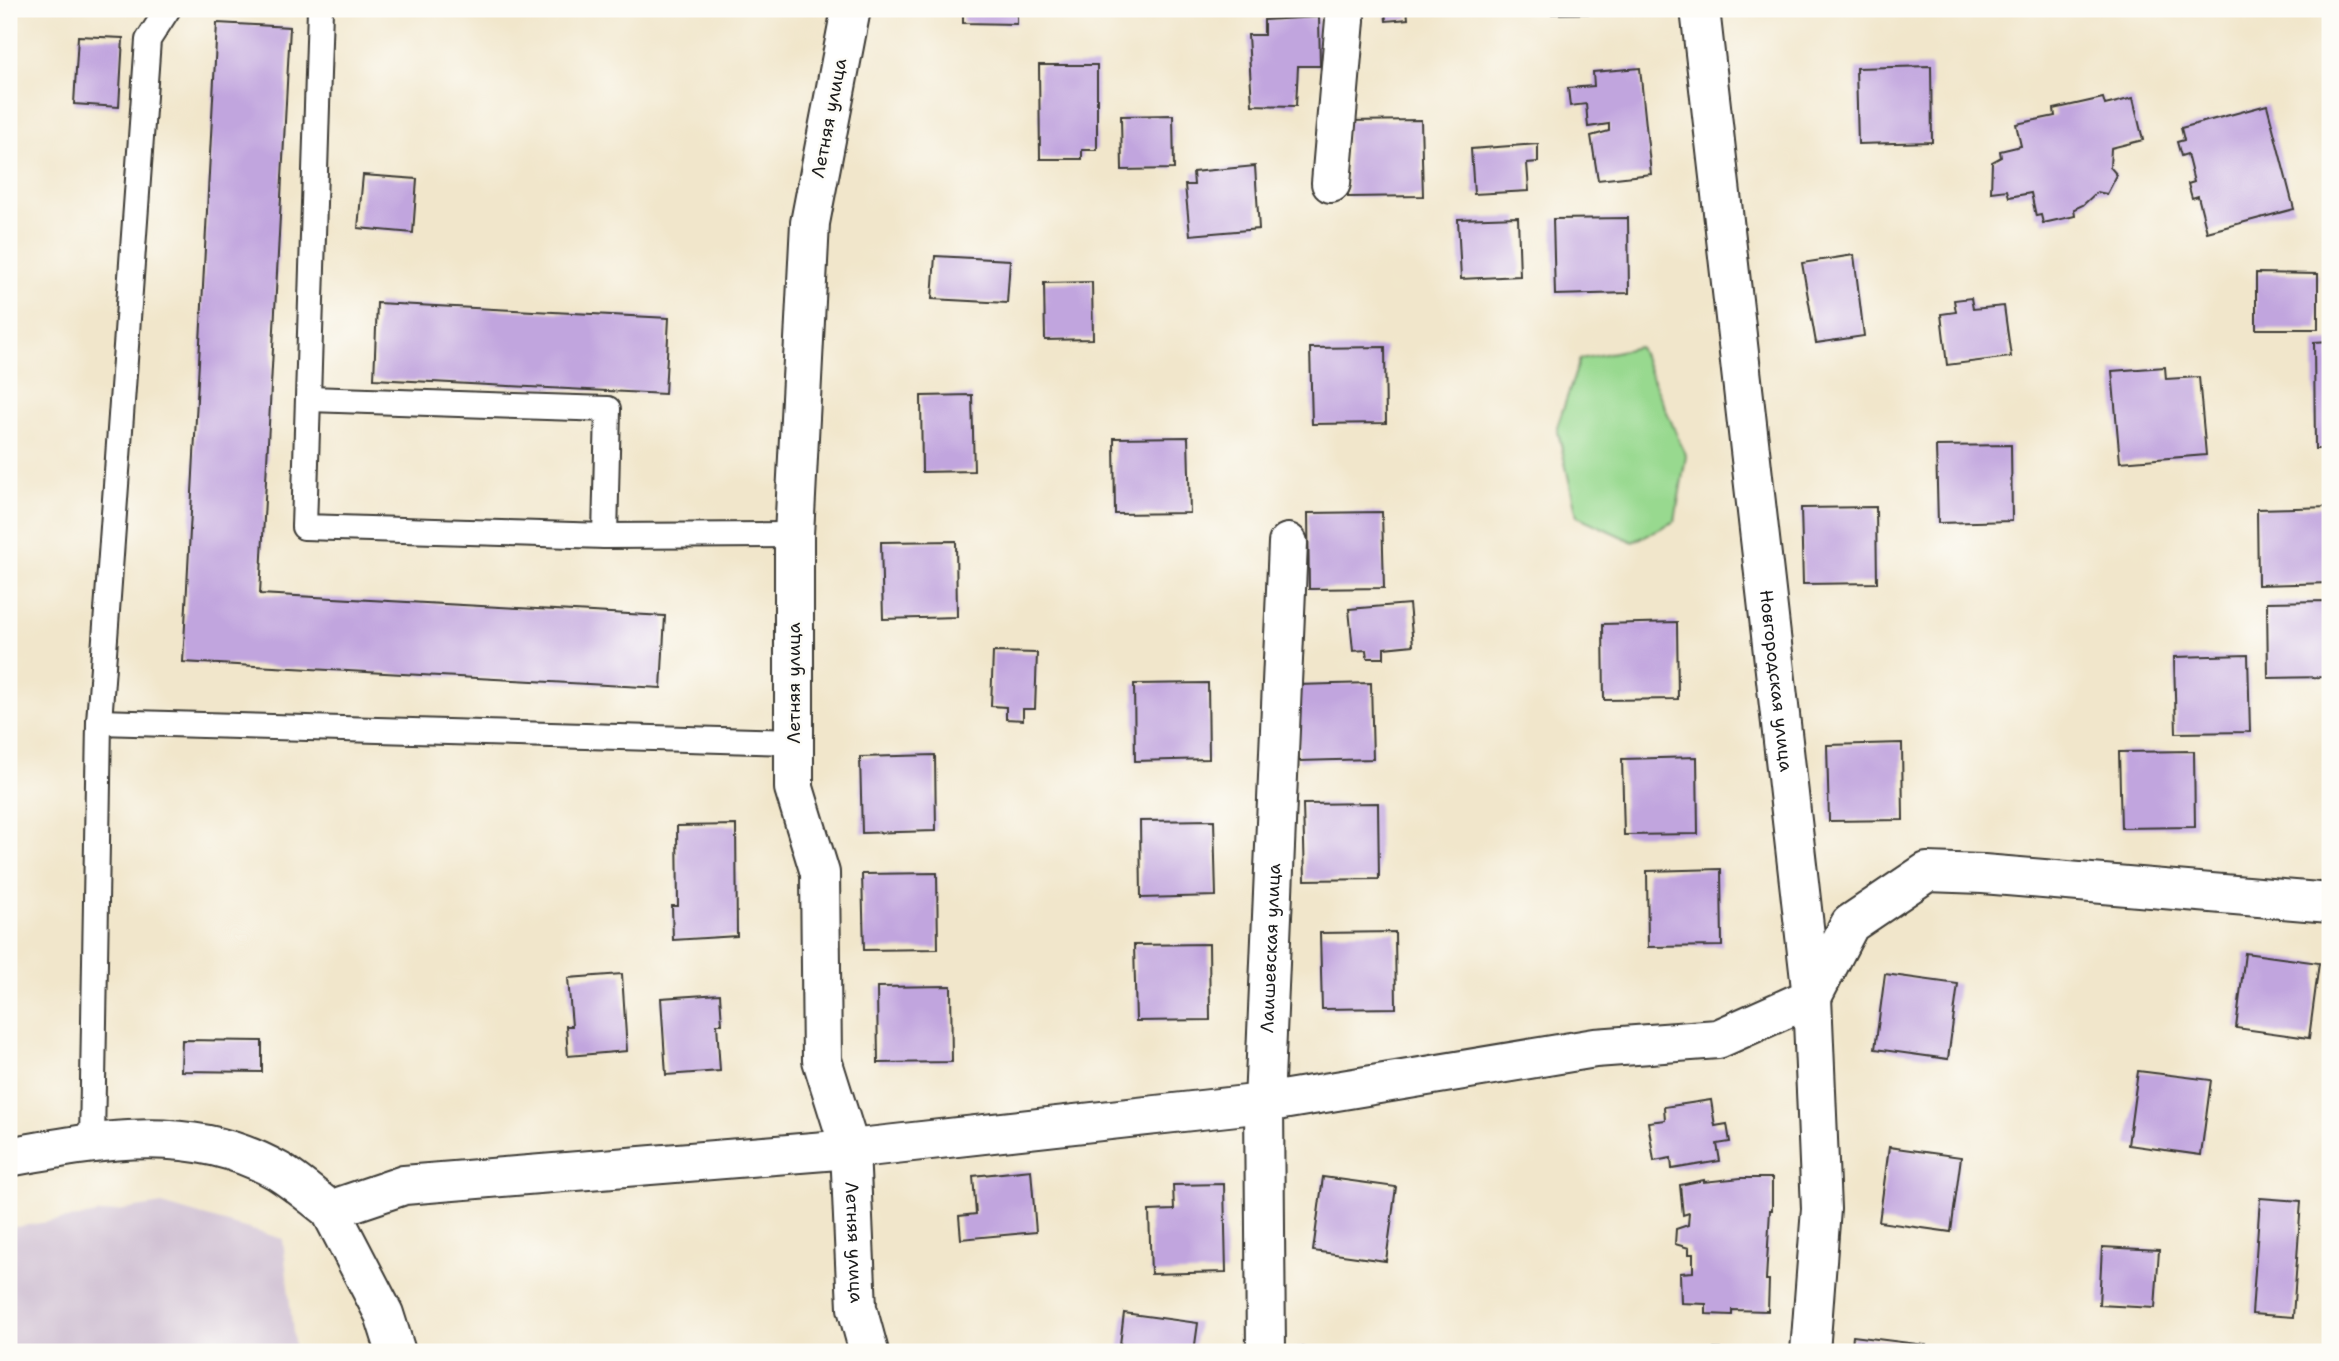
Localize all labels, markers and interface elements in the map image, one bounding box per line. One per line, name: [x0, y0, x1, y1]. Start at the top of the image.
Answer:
street label: Летняя улица: [806, 56, 852, 180]
street label: Новгородская улица: [1754, 588, 1798, 773]
street label: Летняя улица: [782, 622, 806, 744]
street label: Лаишевская улица: [1255, 863, 1286, 1034]
street label: Летняя улица: [839, 1181, 869, 1304]

